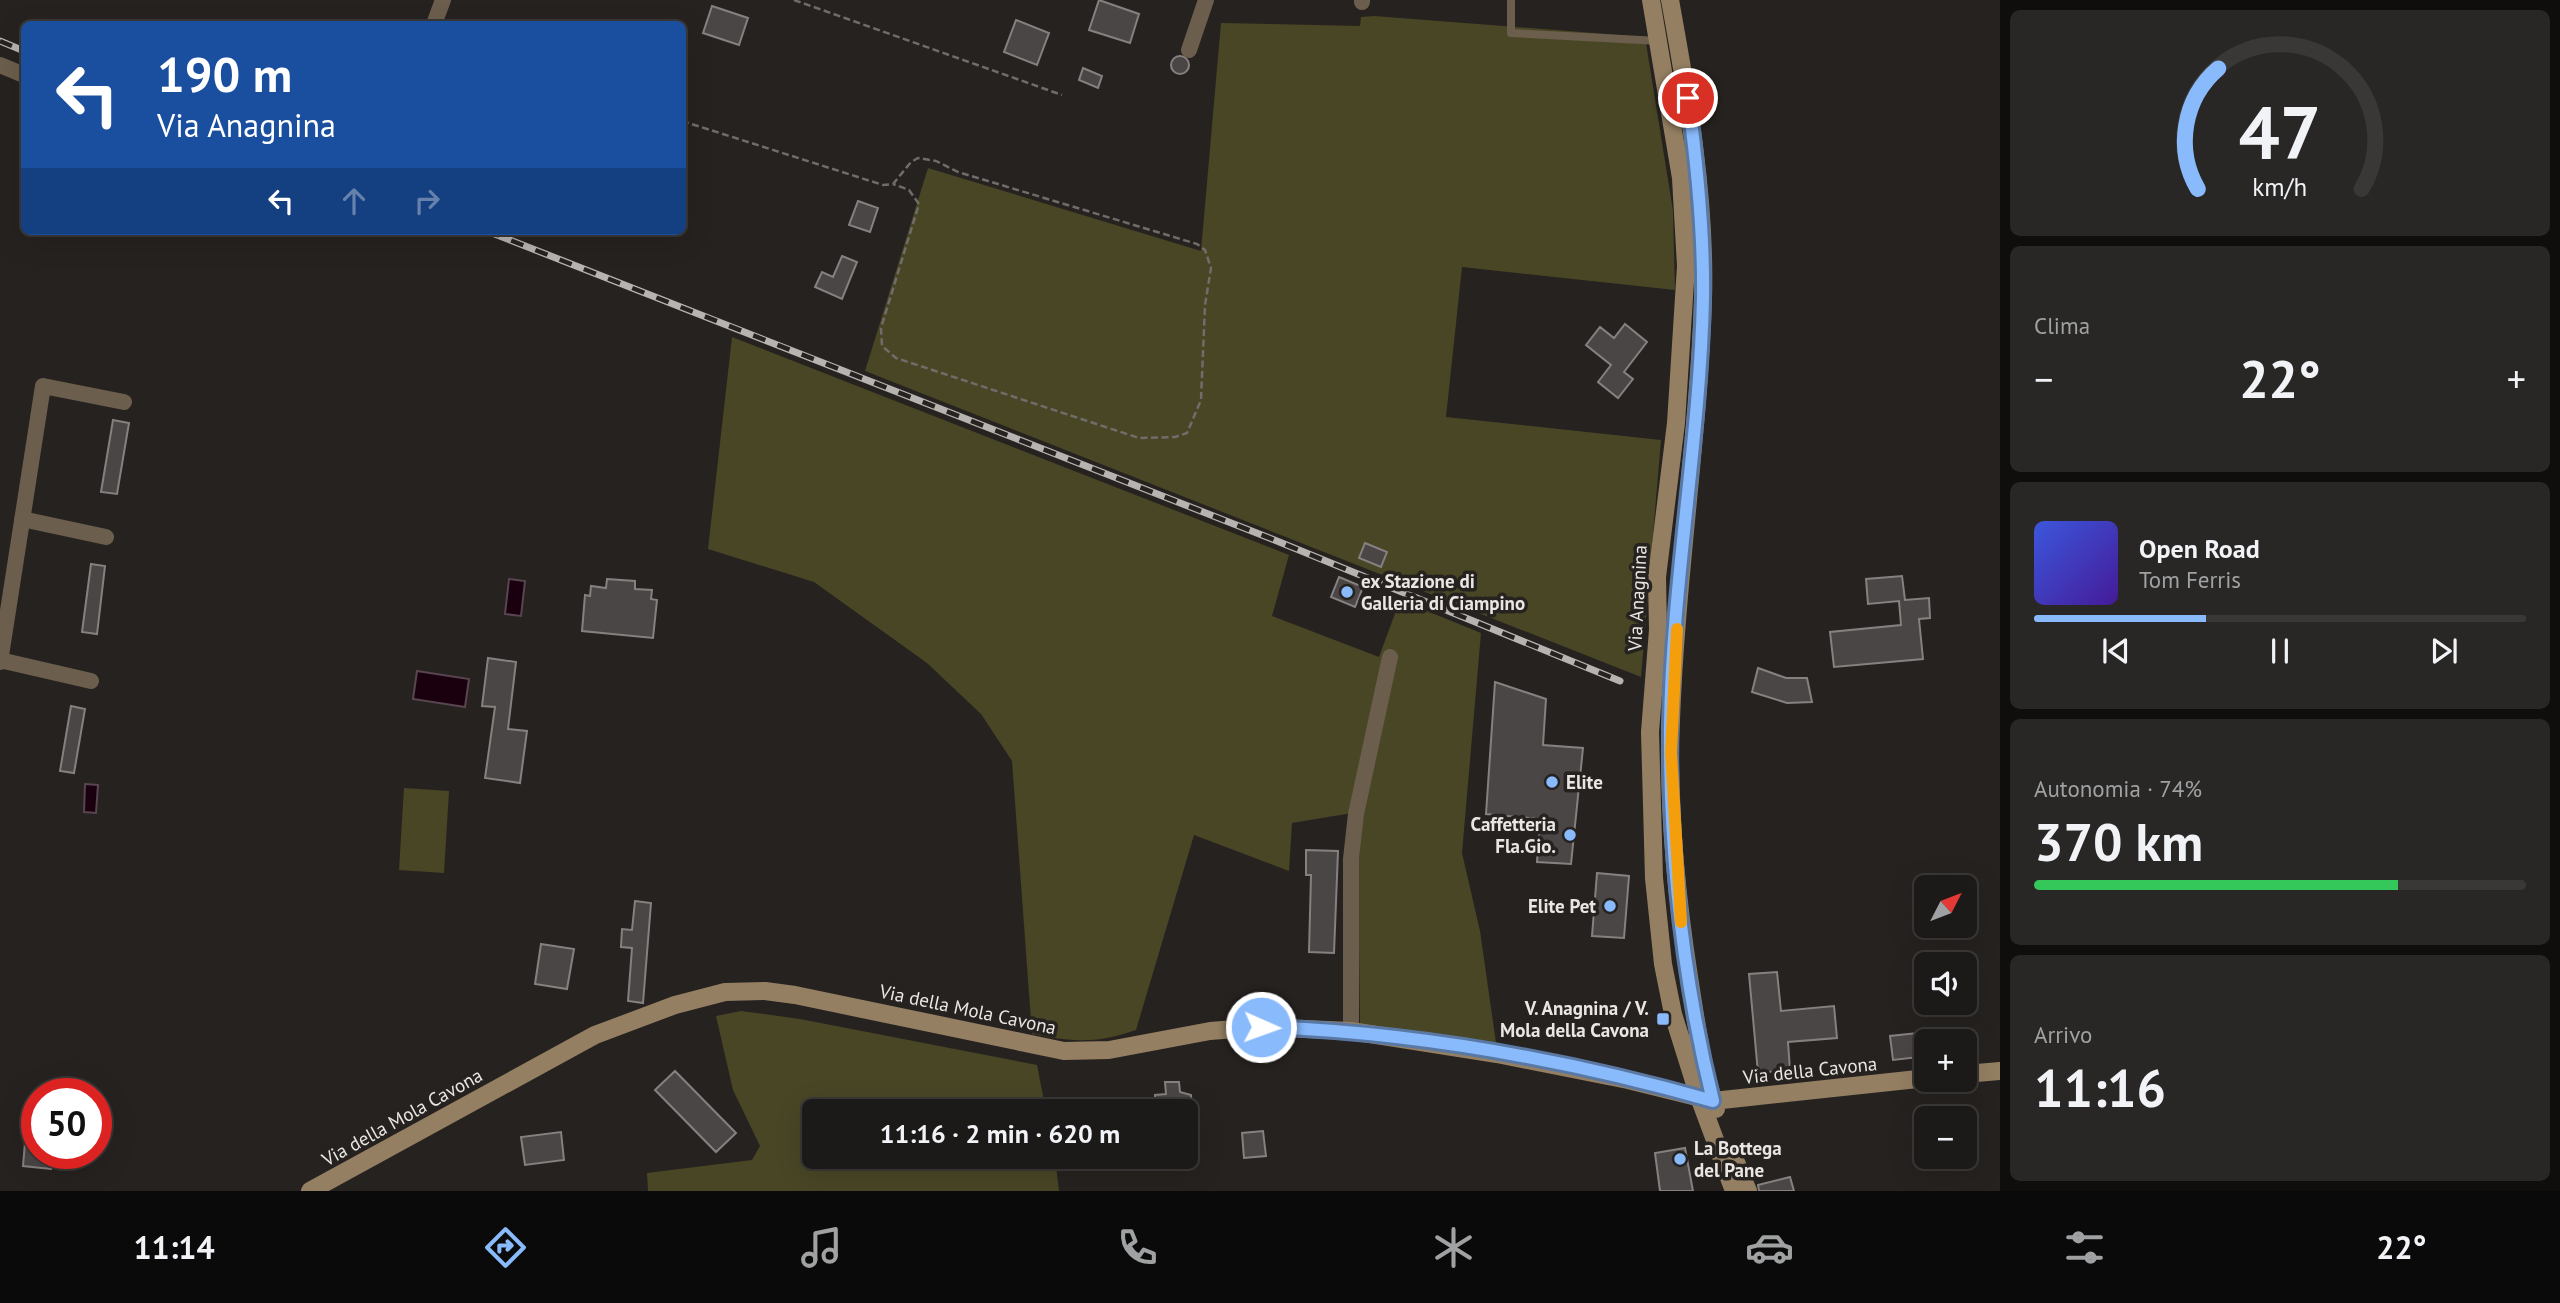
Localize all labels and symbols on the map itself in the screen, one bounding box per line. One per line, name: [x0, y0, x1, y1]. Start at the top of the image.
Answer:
pin: [1658, 68, 1718, 128]
street label: Via Anagnina: [1622, 544, 1652, 653]
place label: ex Stazione di Galleria di Ciampino: [1361, 569, 1525, 615]
marker: ex Stazione di Galleria di Ciampino: [1339, 584, 1355, 600]
place label: Elite: [1566, 770, 1603, 794]
marker: Elite: [1544, 774, 1560, 790]
place label: Caffetteria Fla.Gio.: [1471, 812, 1556, 858]
marker: Caffetteria Fla.Gio.: [1562, 827, 1578, 843]
north arrow: [1914, 875, 1978, 938]
place label: Elite Pet: [1528, 894, 1596, 918]
marker: Elite Pet: [1602, 898, 1618, 914]
street label: Via della Mola Cavona: [876, 978, 1059, 1039]
position arrow: [1224, 990, 1298, 1064]
place label: V. Anagnina / V. Mola della Cavona: [1500, 996, 1649, 1042]
marker: V. Anagnina / V. Mola della Cavona: [1655, 1011, 1671, 1027]
street label: Via della Cavona: [1741, 1051, 1878, 1089]
street label: Via della Mola Cavona: [317, 1063, 487, 1172]
speed limit sign: 50: [21, 1078, 112, 1169]
place label: La Bottega del Pane: [1694, 1136, 1782, 1182]
marker: La Bottega del Pane: [1672, 1151, 1688, 1167]

